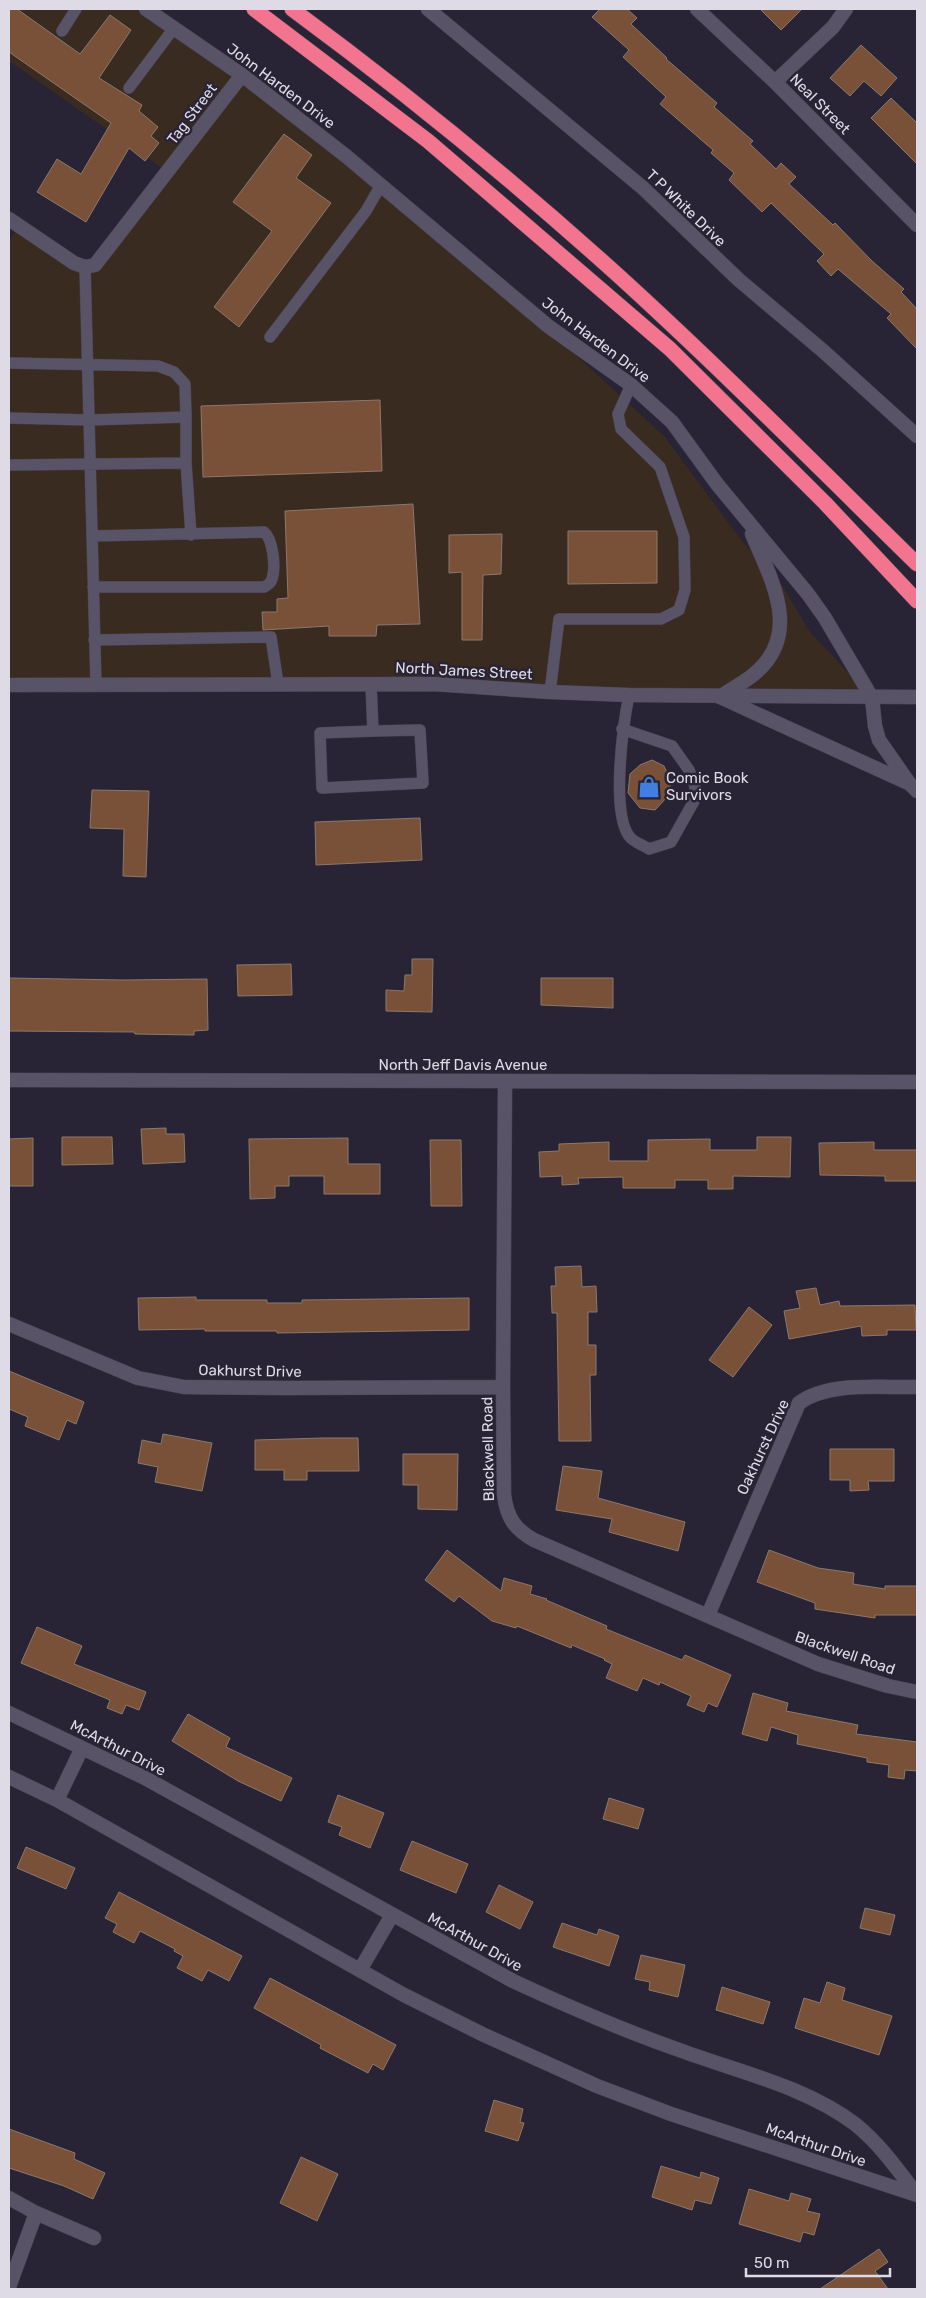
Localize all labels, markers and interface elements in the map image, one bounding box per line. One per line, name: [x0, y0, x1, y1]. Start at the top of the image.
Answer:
street label: John Harden Drive: [223, 39, 339, 133]
street label: Neal Street: [786, 70, 854, 138]
street label: Tag Street: [163, 80, 221, 148]
street label: T P White Drive: [643, 166, 729, 250]
street label: John Harden Drive: [538, 293, 654, 387]
street label: North James Street: [395, 658, 533, 684]
place label: Comic Book Survivors: [666, 769, 749, 804]
shop icon: Comic Book Survivors: [636, 774, 662, 800]
street label: North Jeff Davis Avenue: [379, 1056, 547, 1074]
street label: Oakhurst Drive: [198, 1361, 302, 1381]
street label: Blackwell Road: [478, 1396, 498, 1502]
street label: Oakhurst Drive: [733, 1396, 793, 1498]
street label: Blackwell Road: [793, 1627, 897, 1679]
street label: McArthur Drive: [67, 1716, 169, 1780]
street label: McArthur Drive: [425, 1909, 525, 1975]
street label: McArthur Drive: [763, 2119, 869, 2171]
scale bar: [746, 2246, 890, 2278]
text: 50 m: [754, 2254, 789, 2272]

